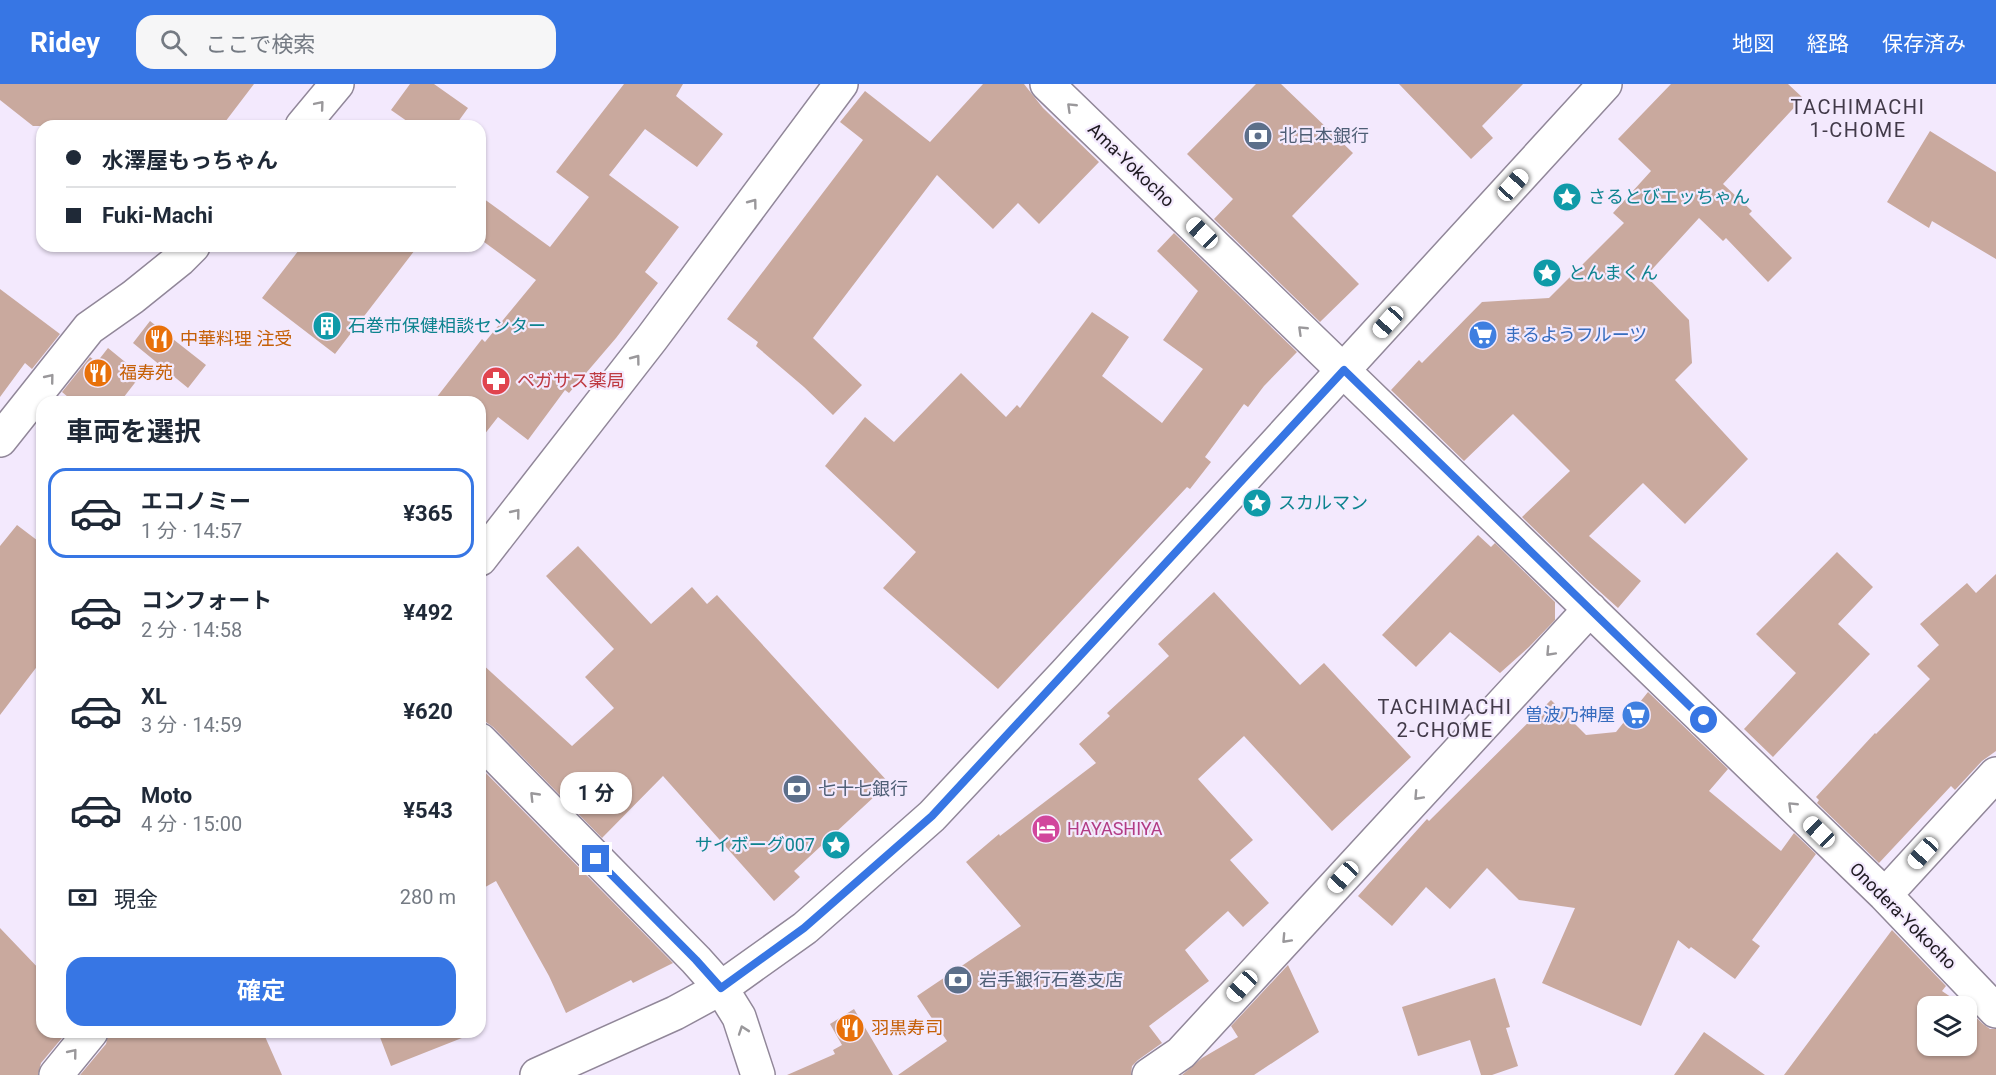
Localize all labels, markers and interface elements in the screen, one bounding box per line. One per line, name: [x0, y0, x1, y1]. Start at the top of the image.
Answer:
search box: [136, 15, 556, 69]
text: Ridey: [30, 26, 100, 59]
icon: search: [157, 26, 190, 59]
text: ここで検索: [205, 32, 315, 57]
text: 地図: [1732, 32, 1774, 56]
text: 経路: [1807, 32, 1849, 56]
text: 保存済み: [1882, 32, 1966, 56]
district label: TACHIMACHI 1-CHOME: [1790, 95, 1926, 142]
one-way arrow: [312, 101, 323, 112]
one-way arrow: [1067, 103, 1077, 114]
street label: Ama-Yokocho: [1084, 118, 1179, 211]
bank icon: 北日本銀行: [1242, 120, 1274, 152]
place label: 北日本銀行: [1279, 125, 1369, 146]
text: 水澤屋もっちゃん: [102, 148, 278, 173]
car: [1494, 166, 1532, 204]
place icon: さるとびエッちゃん: [1551, 181, 1583, 213]
place label: さるとびエッちゃん: [1588, 186, 1750, 207]
one-way arrow: [745, 198, 756, 209]
text: Fuki-Machi: [102, 203, 213, 228]
car: [1183, 214, 1221, 252]
place icon: とんまくん: [1531, 257, 1563, 289]
place label: とんまくん: [1568, 262, 1658, 283]
car: [1369, 303, 1407, 341]
building icon: 石巻市保健相談センター: [311, 310, 343, 342]
place label: 石巻市保健相談センター: [348, 315, 546, 336]
supermarket icon: まるようフルーツ: [1467, 319, 1499, 351]
restaurant icon: 中華料理 注受: [143, 323, 175, 355]
place label: まるようフルーツ: [1504, 324, 1647, 345]
one-way arrow: [1298, 326, 1309, 337]
place label: 中華料理 注受: [180, 328, 292, 349]
one-way arrow: [628, 355, 639, 366]
restaurant icon: 福寿苑: [82, 357, 114, 389]
place label: 福寿苑: [119, 362, 173, 383]
pharmacy icon: ペガサス薬局: [480, 365, 512, 397]
place label: ペガサス薬局: [517, 370, 625, 391]
one-way arrow: [42, 374, 53, 385]
text: 車両を選択: [66, 416, 201, 448]
icon: car: [69, 486, 123, 540]
place icon: スカルマン: [1241, 487, 1273, 519]
text: エコノミー: [141, 489, 251, 514]
place label: スカルマン: [1278, 492, 1368, 513]
text: ¥365: [403, 501, 453, 526]
one-way arrow: [509, 509, 520, 520]
text: 1 分 · 14:57: [141, 519, 242, 543]
icon: car: [69, 585, 123, 639]
text: コンフォート: [141, 588, 272, 613]
text: ¥492: [403, 600, 453, 625]
text: 2 分 · 14:58: [141, 618, 242, 642]
one-way arrow: [1546, 645, 1557, 656]
icon: car: [69, 684, 123, 738]
text: XL: [141, 684, 167, 709]
district label: TACHIMACHI 2-CHOME: [1377, 695, 1513, 742]
text: ¥620: [403, 699, 453, 724]
supermarket icon: 曽波乃神屋: [1620, 699, 1652, 731]
place label: 曽波乃神屋: [1525, 704, 1615, 725]
route start: [1690, 706, 1717, 733]
text: 3 分 · 14:59: [141, 713, 242, 737]
callout: 1 分: [560, 772, 632, 814]
bank icon: 七十七銀行: [781, 773, 813, 805]
place label: 七十七銀行: [818, 778, 908, 799]
text: 1 分: [578, 781, 614, 805]
icon: car: [69, 783, 123, 837]
text: Moto: [141, 783, 192, 808]
one-way arrow: [1414, 789, 1425, 799]
one-way arrow: [531, 792, 542, 803]
text: ¥543: [403, 798, 453, 823]
one-way arrow: [1789, 802, 1800, 813]
text: 4 分 · 15:00: [141, 812, 242, 836]
hotel icon: HAYASHIYA: [1030, 813, 1062, 845]
car: [1800, 813, 1838, 851]
place label: HAYASHIYA: [1067, 818, 1163, 839]
place icon: サイボーグ007: [820, 829, 852, 861]
place label: サイボーグ007: [695, 834, 815, 855]
car: [1904, 834, 1942, 872]
route end: [582, 845, 609, 872]
car: [1324, 858, 1362, 896]
street label: Onodera-Yokocho: [1846, 858, 1961, 973]
icon: cash: [66, 881, 99, 914]
text: 280 m: [400, 885, 456, 909]
text: 現金: [114, 887, 158, 912]
one-way arrow: [1282, 932, 1293, 943]
button: 確定: [66, 957, 456, 1026]
bank icon: 岩手銀行石巻支店: [942, 964, 974, 996]
car: [1223, 967, 1261, 1005]
place label: 岩手銀行石巻支店: [979, 969, 1123, 990]
map controls: [1917, 996, 1977, 1056]
button: layers: [1917, 996, 1977, 1056]
restaurant icon: 羽黒寿司: [834, 1012, 866, 1044]
place label: 羽黒寿司: [871, 1017, 943, 1038]
one-way arrow: [738, 1025, 751, 1036]
one-way arrow: [66, 1049, 77, 1060]

